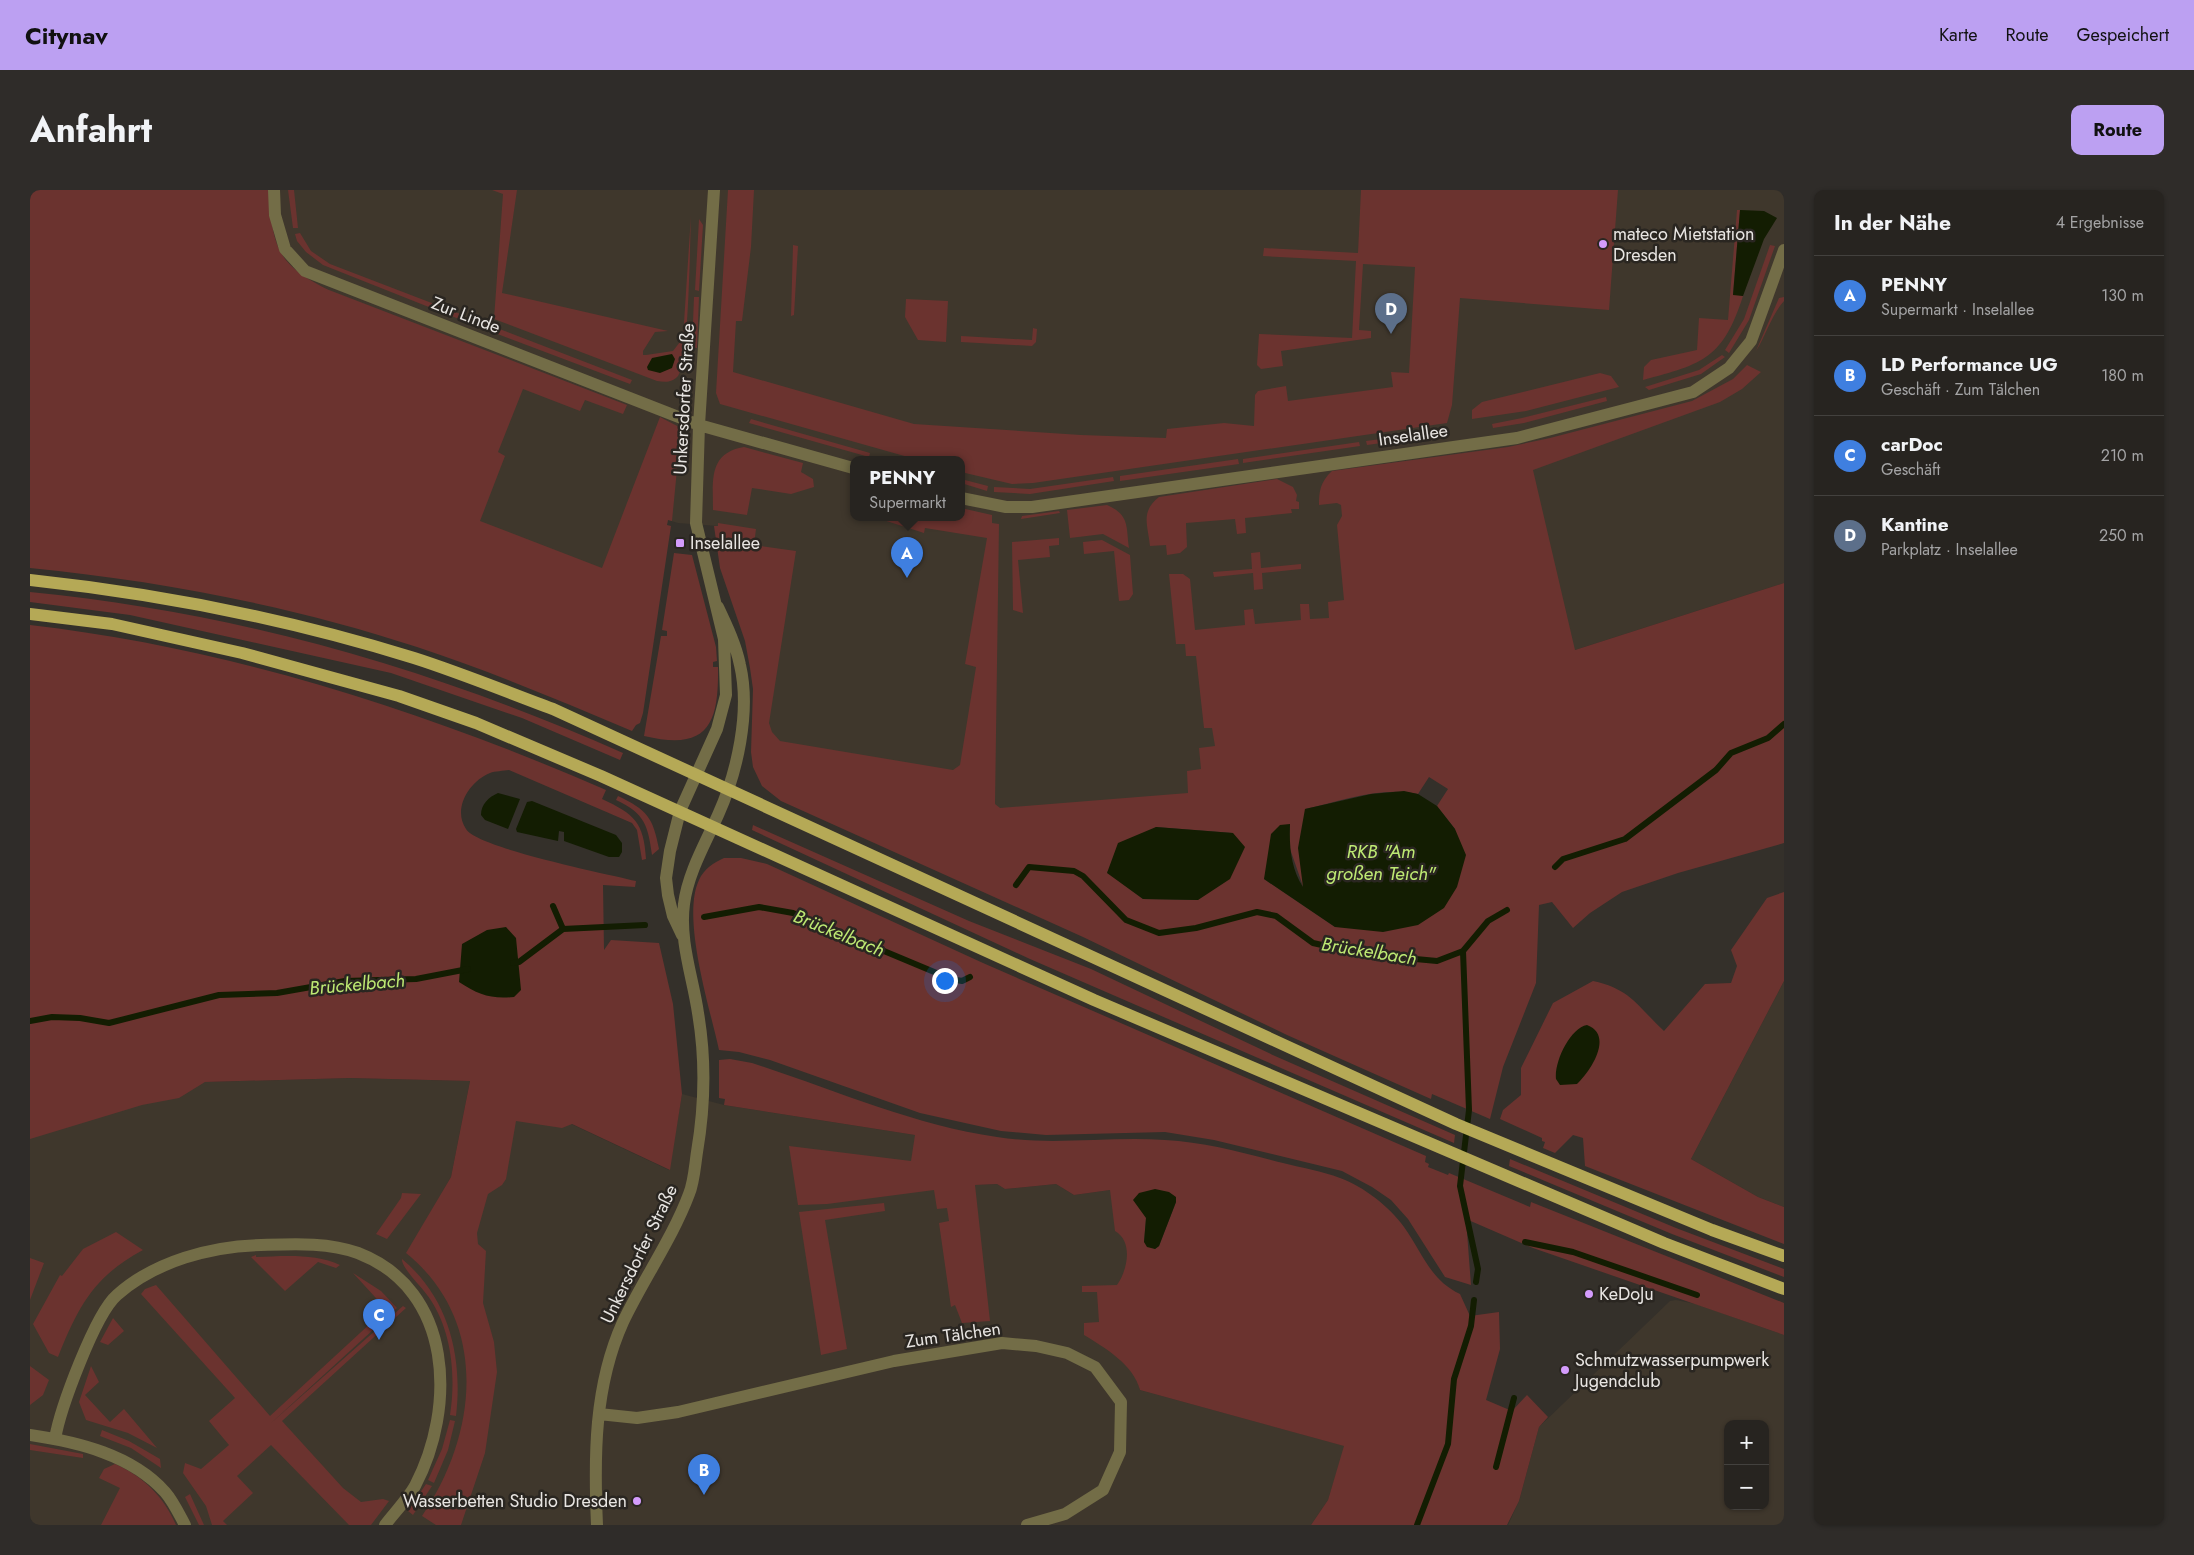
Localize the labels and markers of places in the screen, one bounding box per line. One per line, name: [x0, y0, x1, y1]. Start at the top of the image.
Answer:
place label: mateco Mietstation Dresden: [1613, 221, 1754, 268]
marker: mateco Mietstation Dresden: [1597, 238, 1609, 250]
pin: D: [1375, 293, 1407, 334]
place label: Inselallee: [690, 530, 760, 556]
marker: Inselallee: [674, 537, 686, 549]
pin: A: [891, 537, 923, 578]
place label: KeDoJu: [1599, 1281, 1654, 1307]
marker: KeDoJu: [1583, 1288, 1595, 1300]
pin: C: [363, 1299, 395, 1340]
place label: Schmutzwasserpumpwerk Jugendclub: [1573, 1347, 1769, 1394]
marker: Schmutzwasserpumpwerk Jugendclub: [1559, 1364, 1571, 1376]
pin: B: [688, 1454, 720, 1495]
place label: Wasserbetten Studio Dresden: [403, 1488, 627, 1514]
marker: Wasserbetten Studio Dresden: [631, 1495, 643, 1507]

